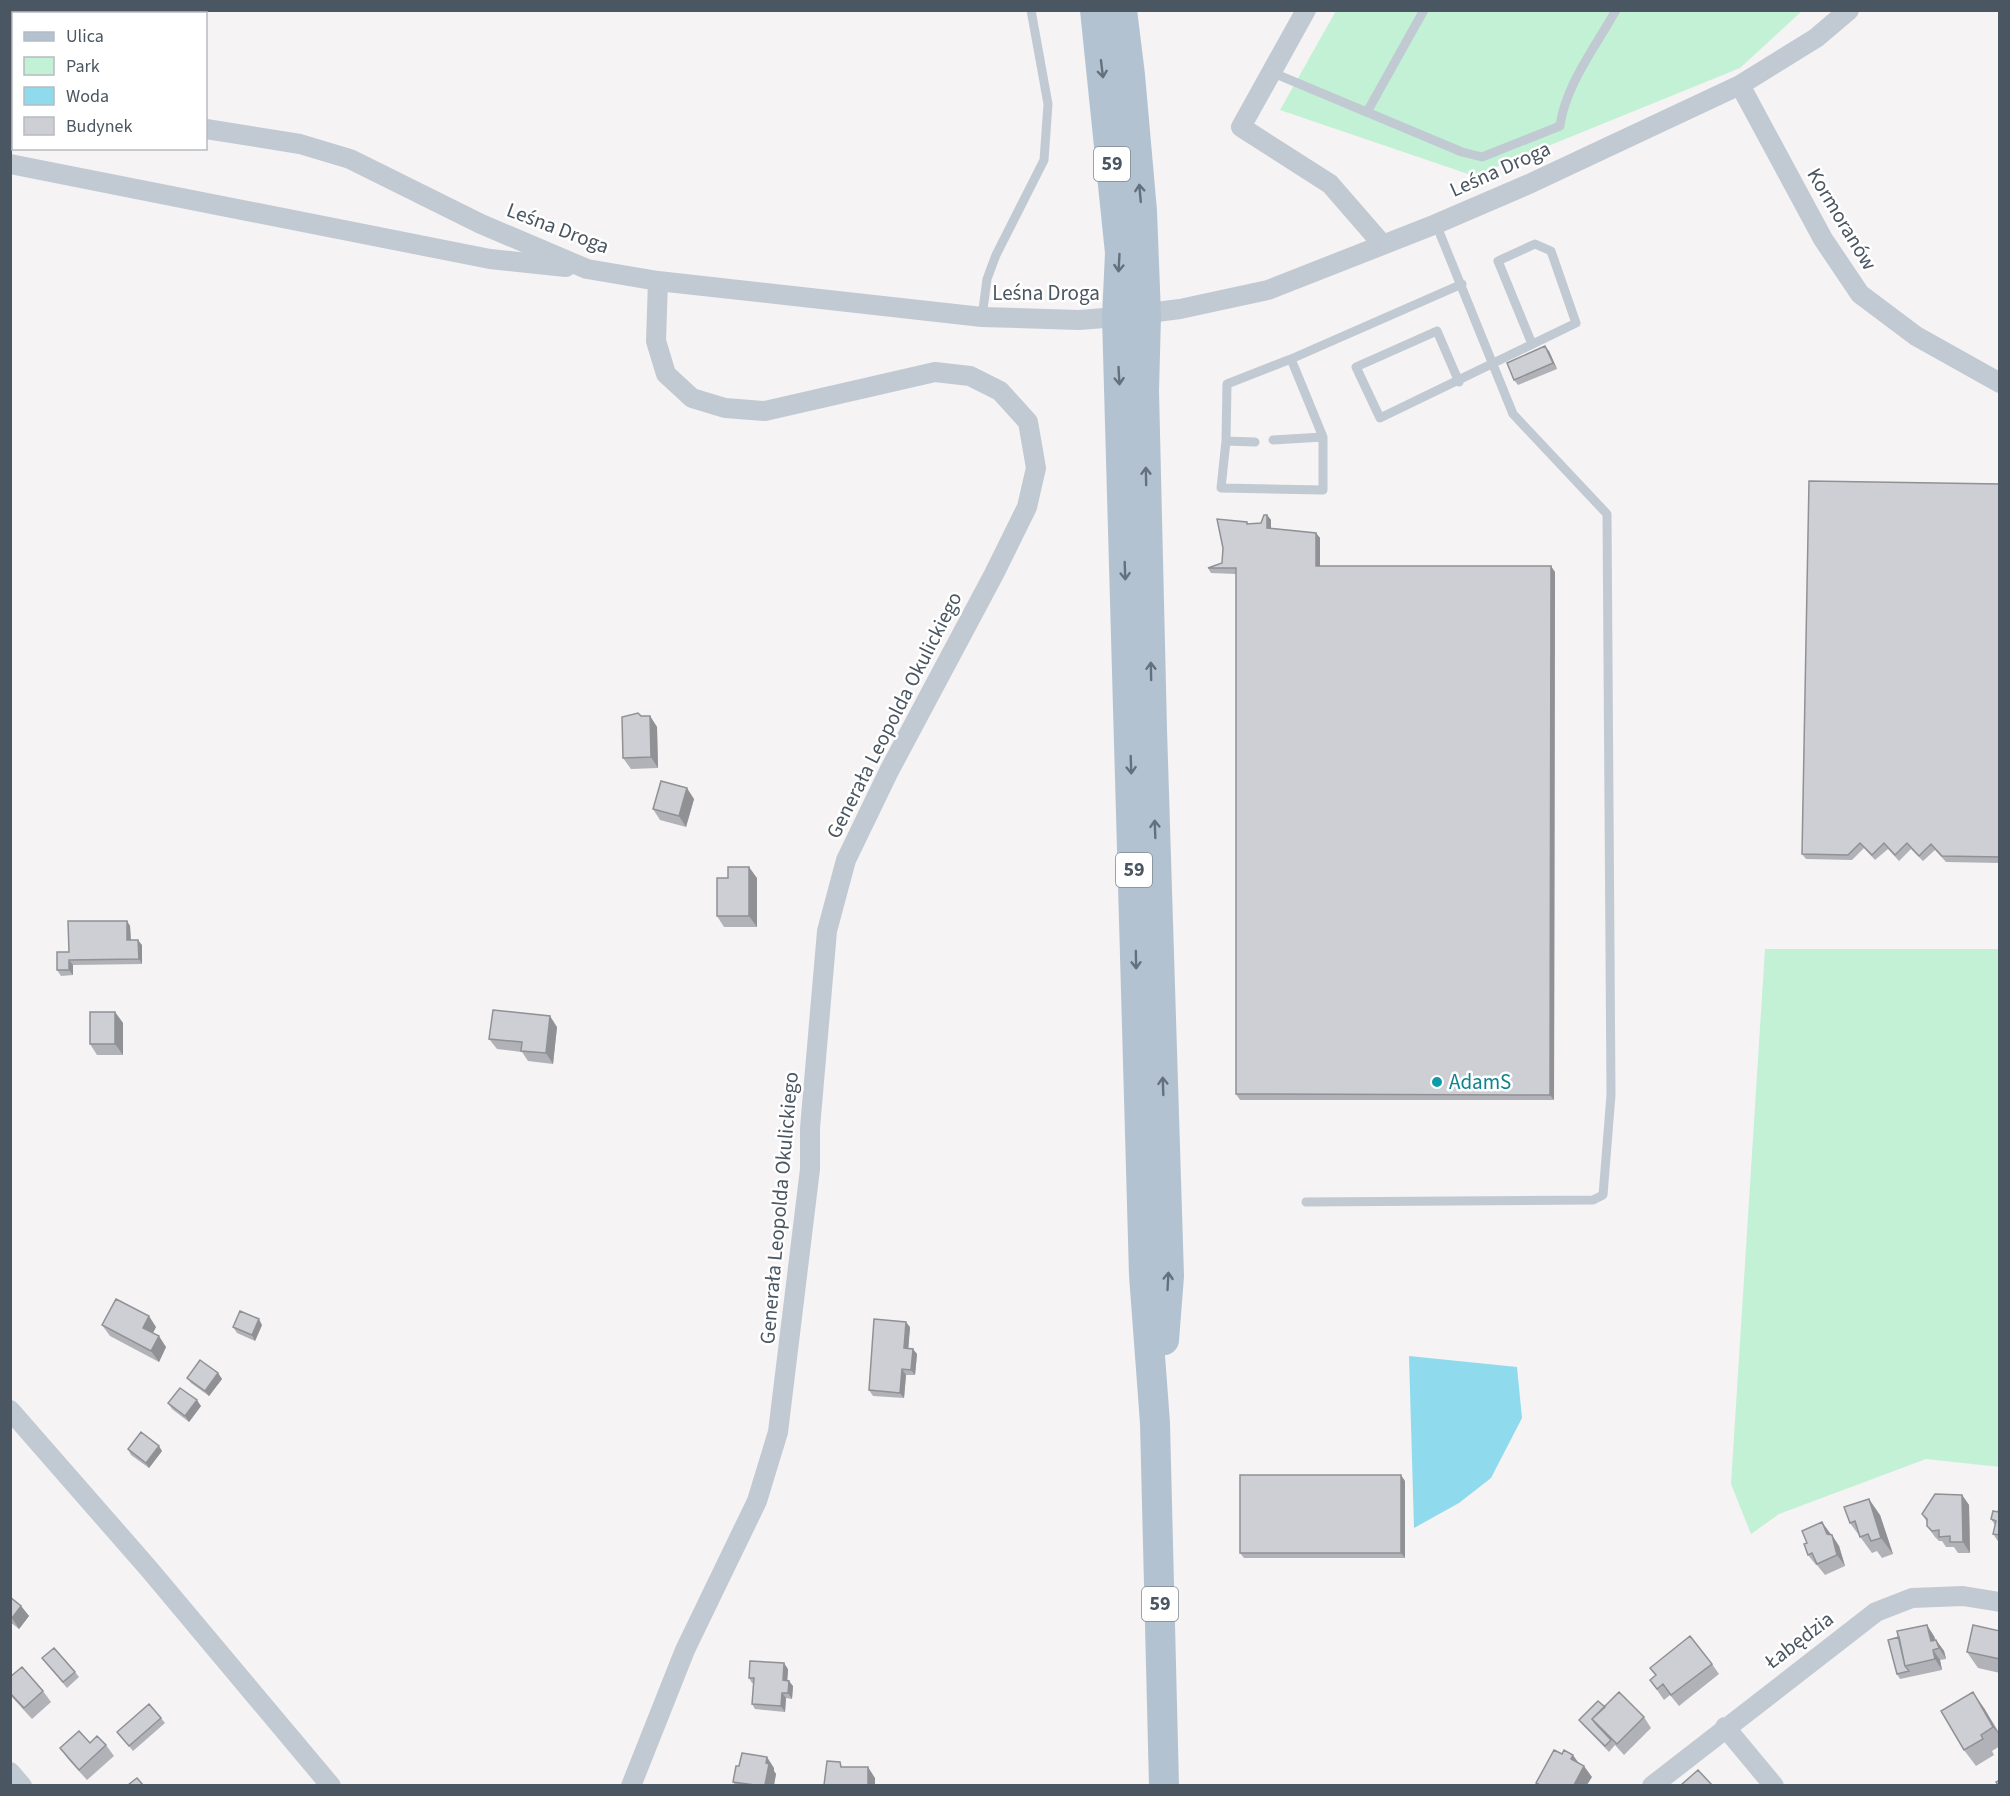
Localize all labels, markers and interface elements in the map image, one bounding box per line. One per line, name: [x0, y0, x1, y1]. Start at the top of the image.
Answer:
legend: [12, 12, 207, 150]
text: Ulica: [66, 24, 104, 49]
text: Park: [66, 54, 100, 79]
one-way arrow: [1097, 58, 1108, 78]
text: Woda: [66, 84, 109, 109]
text: Budynek: [66, 114, 133, 139]
street label: Leśna Droga: [1445, 133, 1555, 205]
road number: 59: [1094, 147, 1130, 181]
street label: Kormoranów: [1800, 162, 1884, 276]
one-way arrow: [1134, 184, 1145, 204]
street label: Leśna Droga: [502, 195, 614, 261]
one-way arrow: [1114, 252, 1125, 272]
street label: Leśna Droga: [992, 278, 1100, 308]
one-way arrow: [1114, 365, 1125, 385]
one-way arrow: [1141, 466, 1152, 486]
one-way arrow: [1120, 560, 1131, 580]
street label: Generała Leopolda Okulickiego: [819, 586, 969, 844]
one-way arrow: [1145, 661, 1157, 681]
one-way arrow: [1126, 755, 1137, 775]
one-way arrow: [1150, 819, 1161, 839]
road number: 59: [1116, 853, 1152, 887]
one-way arrow: [1131, 950, 1142, 970]
place label: AdamS: [1449, 1067, 1511, 1097]
street label: Generała Leopolda Okulickiego: [752, 1071, 806, 1345]
marker: AdamS: [1430, 1075, 1444, 1089]
one-way arrow: [1158, 1077, 1169, 1097]
one-way arrow: [1163, 1272, 1174, 1292]
road number: 59: [1142, 1587, 1178, 1621]
street label: Łabędzia: [1757, 1604, 1840, 1676]

